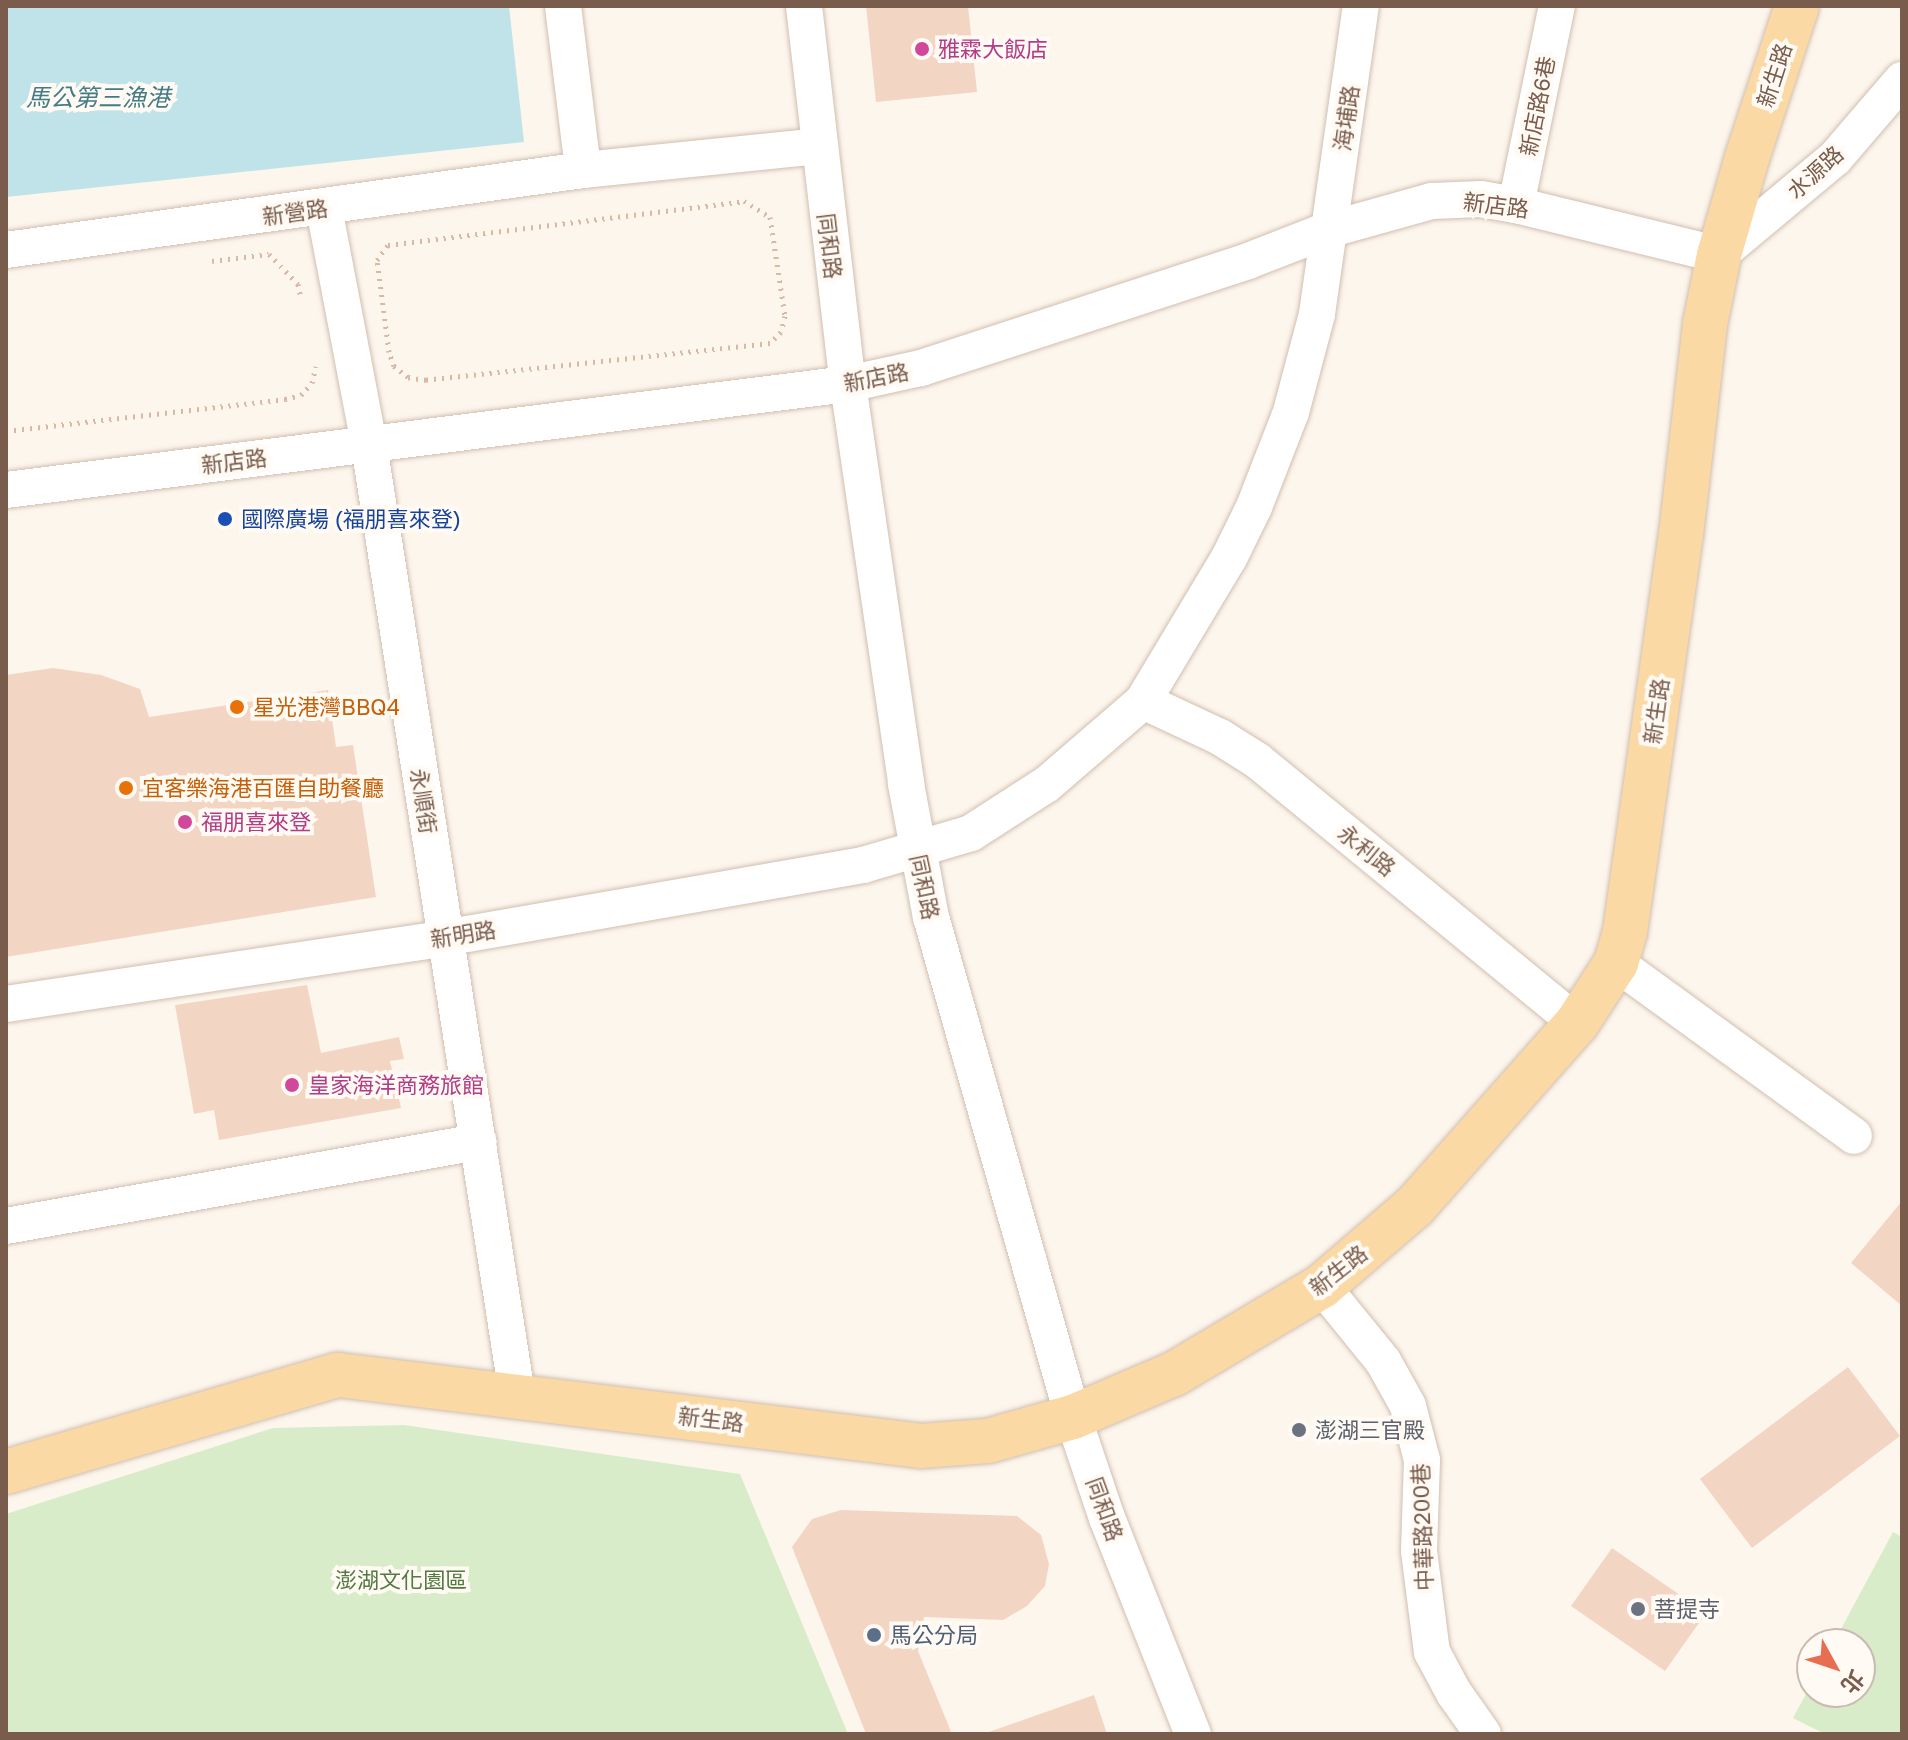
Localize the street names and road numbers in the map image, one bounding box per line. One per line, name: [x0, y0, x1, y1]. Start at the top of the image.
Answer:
street label: 新生路: [1751, 40, 1797, 110]
street label: 新店路6巷: [1514, 54, 1560, 158]
street label: 海埔路: [1328, 83, 1364, 153]
street label: 水源路: [1782, 140, 1848, 204]
street label: 新店路: [1462, 188, 1530, 222]
street label: 新營路: [260, 194, 330, 230]
street label: 同和路: [813, 212, 847, 280]
street label: 新店路: [841, 358, 911, 396]
street label: 新店路: [200, 444, 268, 478]
street label: 新生路: [1638, 676, 1674, 746]
street label: 永順街: [406, 766, 442, 836]
street label: 永利路: [1333, 819, 1401, 881]
street label: 同和路: [905, 852, 945, 922]
street label: 新明路: [428, 916, 498, 952]
street label: 新生路: [1304, 1239, 1372, 1301]
street label: 新生路: [677, 1402, 745, 1436]
street label: 中華路200巷: [1407, 1463, 1437, 1591]
street label: 同和路: [1081, 1473, 1129, 1545]

